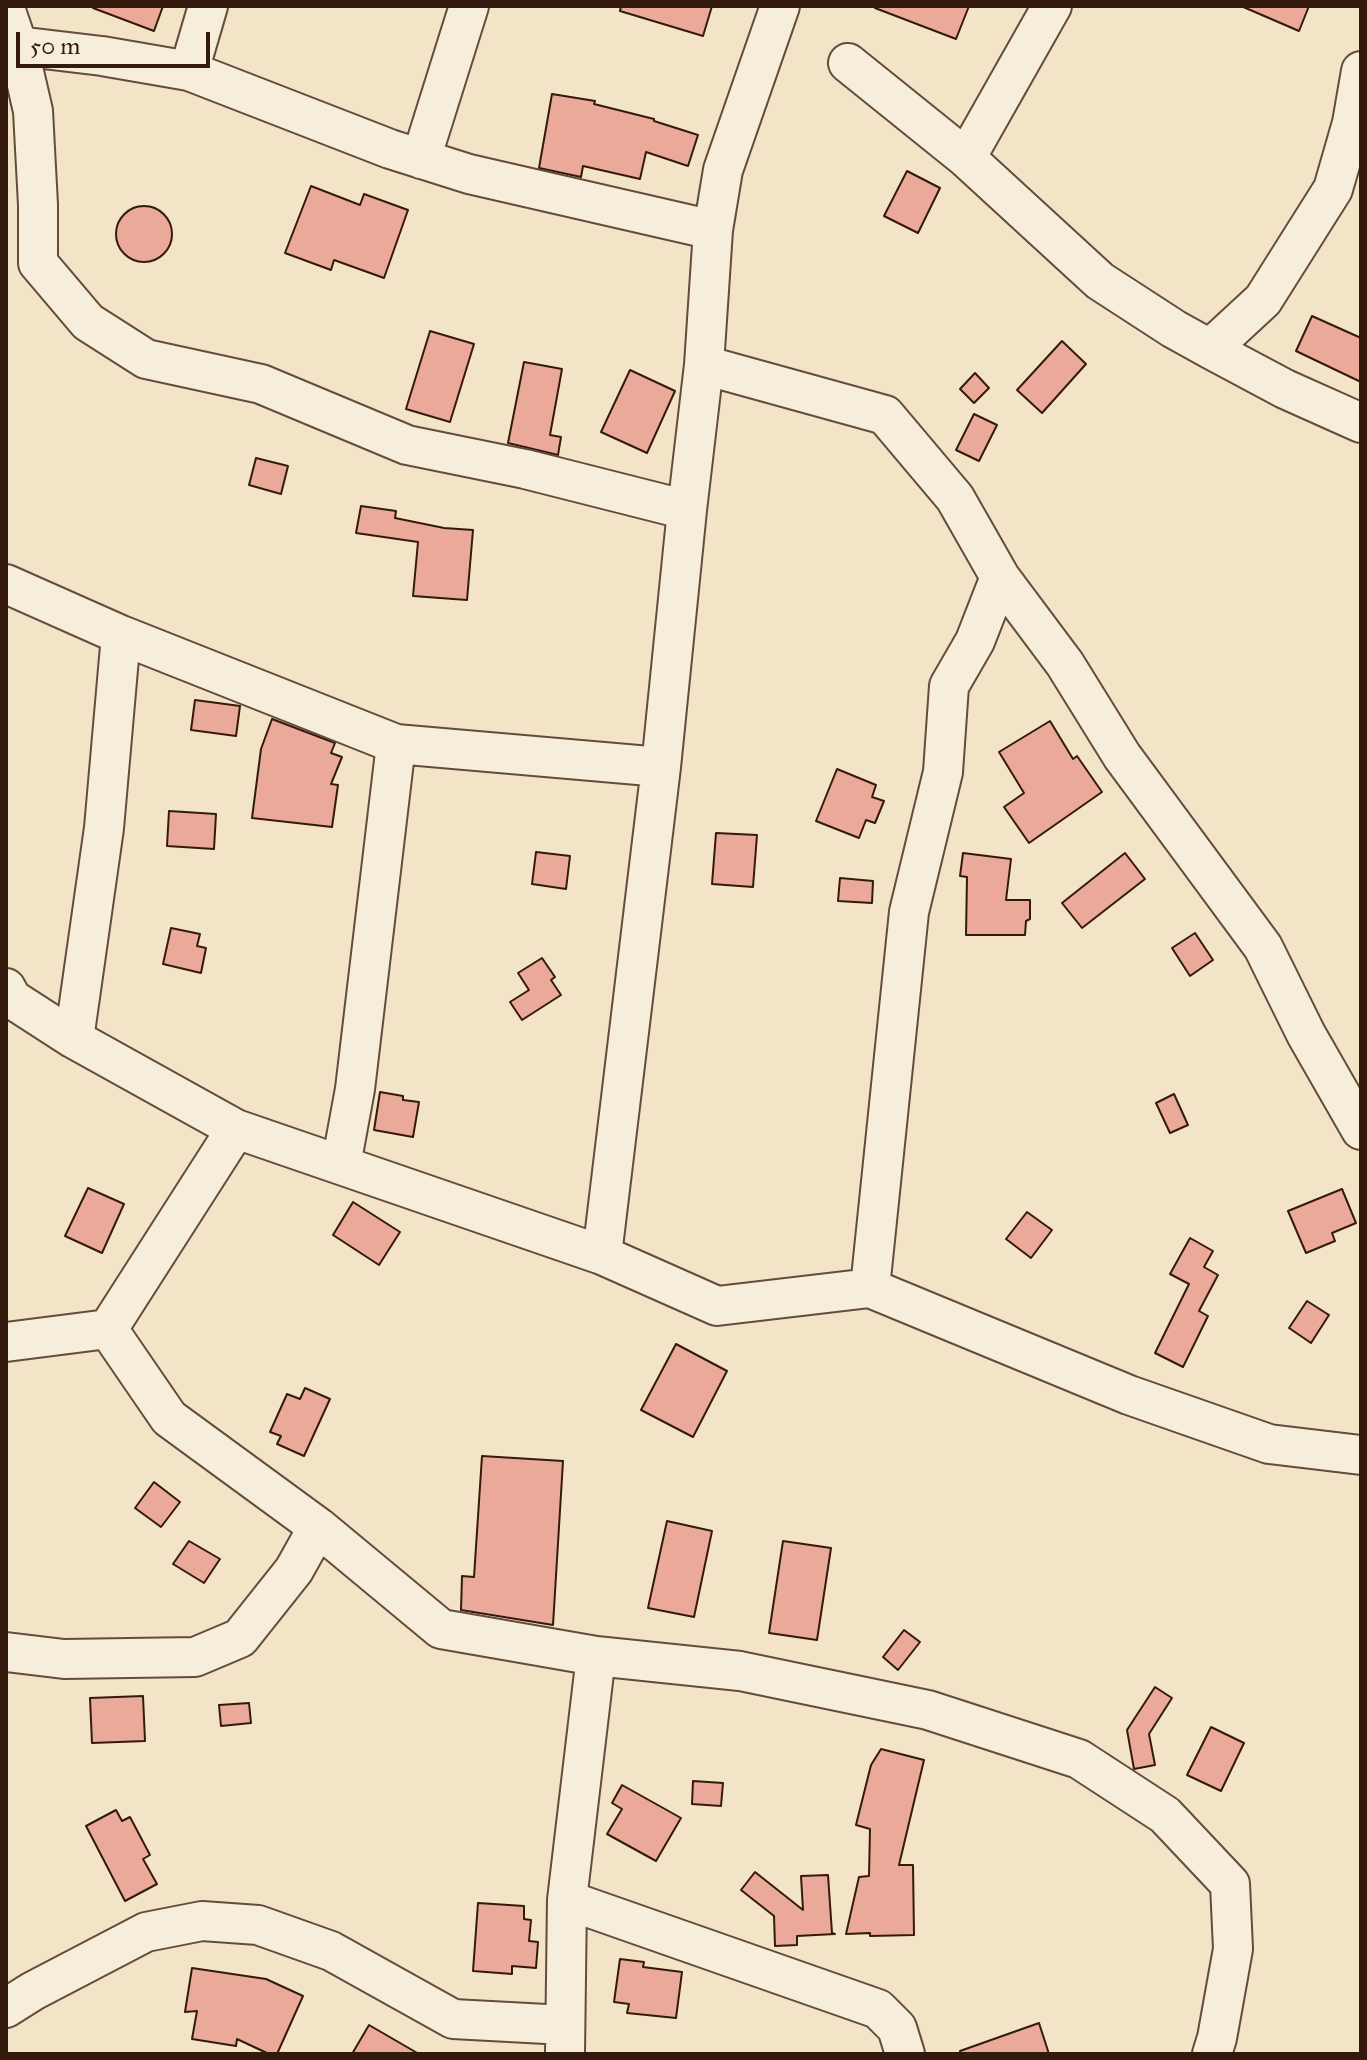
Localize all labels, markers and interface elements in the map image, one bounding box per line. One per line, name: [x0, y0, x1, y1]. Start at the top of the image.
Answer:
scale bar: [20, 16, 214, 66]
text: 50 m: [30, 31, 80, 61]

